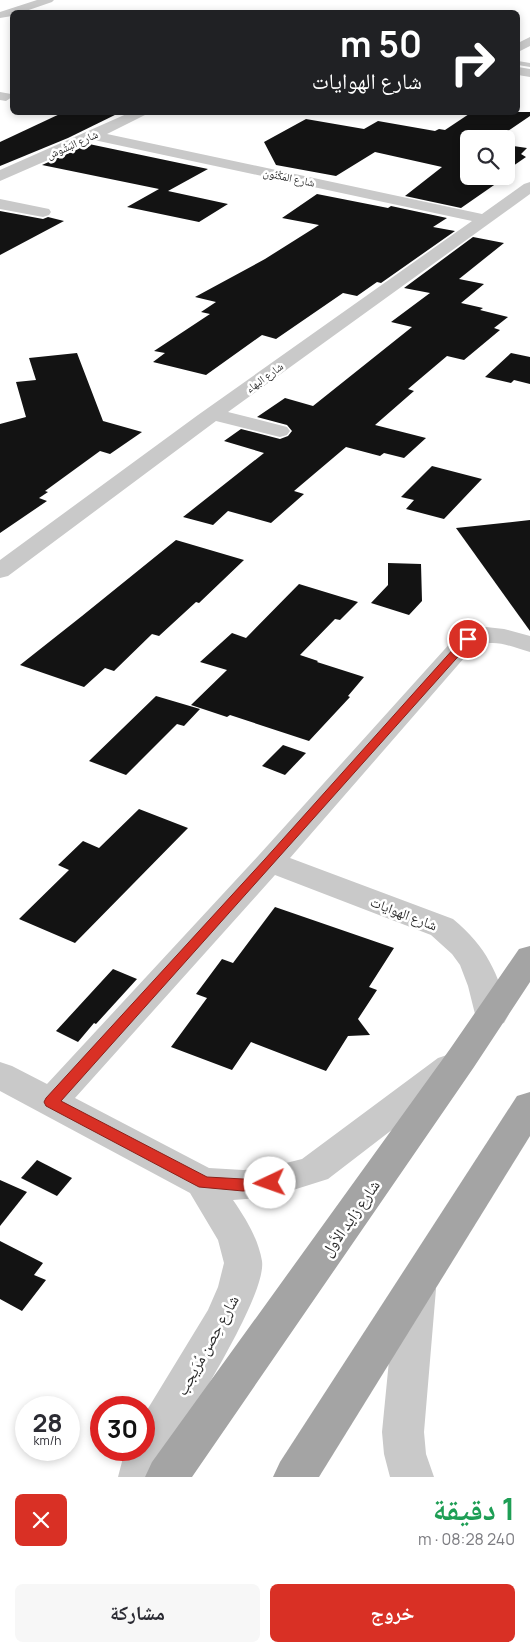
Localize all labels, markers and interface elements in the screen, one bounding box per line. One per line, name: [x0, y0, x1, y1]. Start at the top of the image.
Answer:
text: 50 m: [340, 20, 422, 68]
icon: right: [440, 30, 505, 95]
text: شارع الهوايات: [312, 66, 422, 96]
street label: شارع البَشُوش: [44, 126, 100, 162]
map controls: [460, 130, 515, 185]
button: search: [460, 130, 515, 185]
street label: شارع المَكْنُون: [262, 164, 316, 190]
street label: شارع البهاء: [242, 358, 286, 396]
pin: [447, 618, 489, 660]
icon: arrive: [454, 625, 482, 653]
street label: شارع الهوايات: [368, 892, 440, 935]
position arrow: [243, 1156, 295, 1208]
street label: شارع زايد الأول: [315, 1175, 385, 1261]
street label: شارع حِصن مُرَيجب: [170, 1291, 244, 1399]
speed limit sign: 30: [90, 1396, 155, 1461]
text: 28: [32, 1405, 63, 1440]
text: km/h: [34, 1432, 61, 1449]
text: 1 دقيقة: [433, 1488, 515, 1529]
button: close: [15, 1494, 67, 1546]
text: 240 m · 08:28: [418, 1528, 515, 1550]
button: مشاركة: [15, 1584, 260, 1642]
button: خروج: [270, 1584, 515, 1642]

